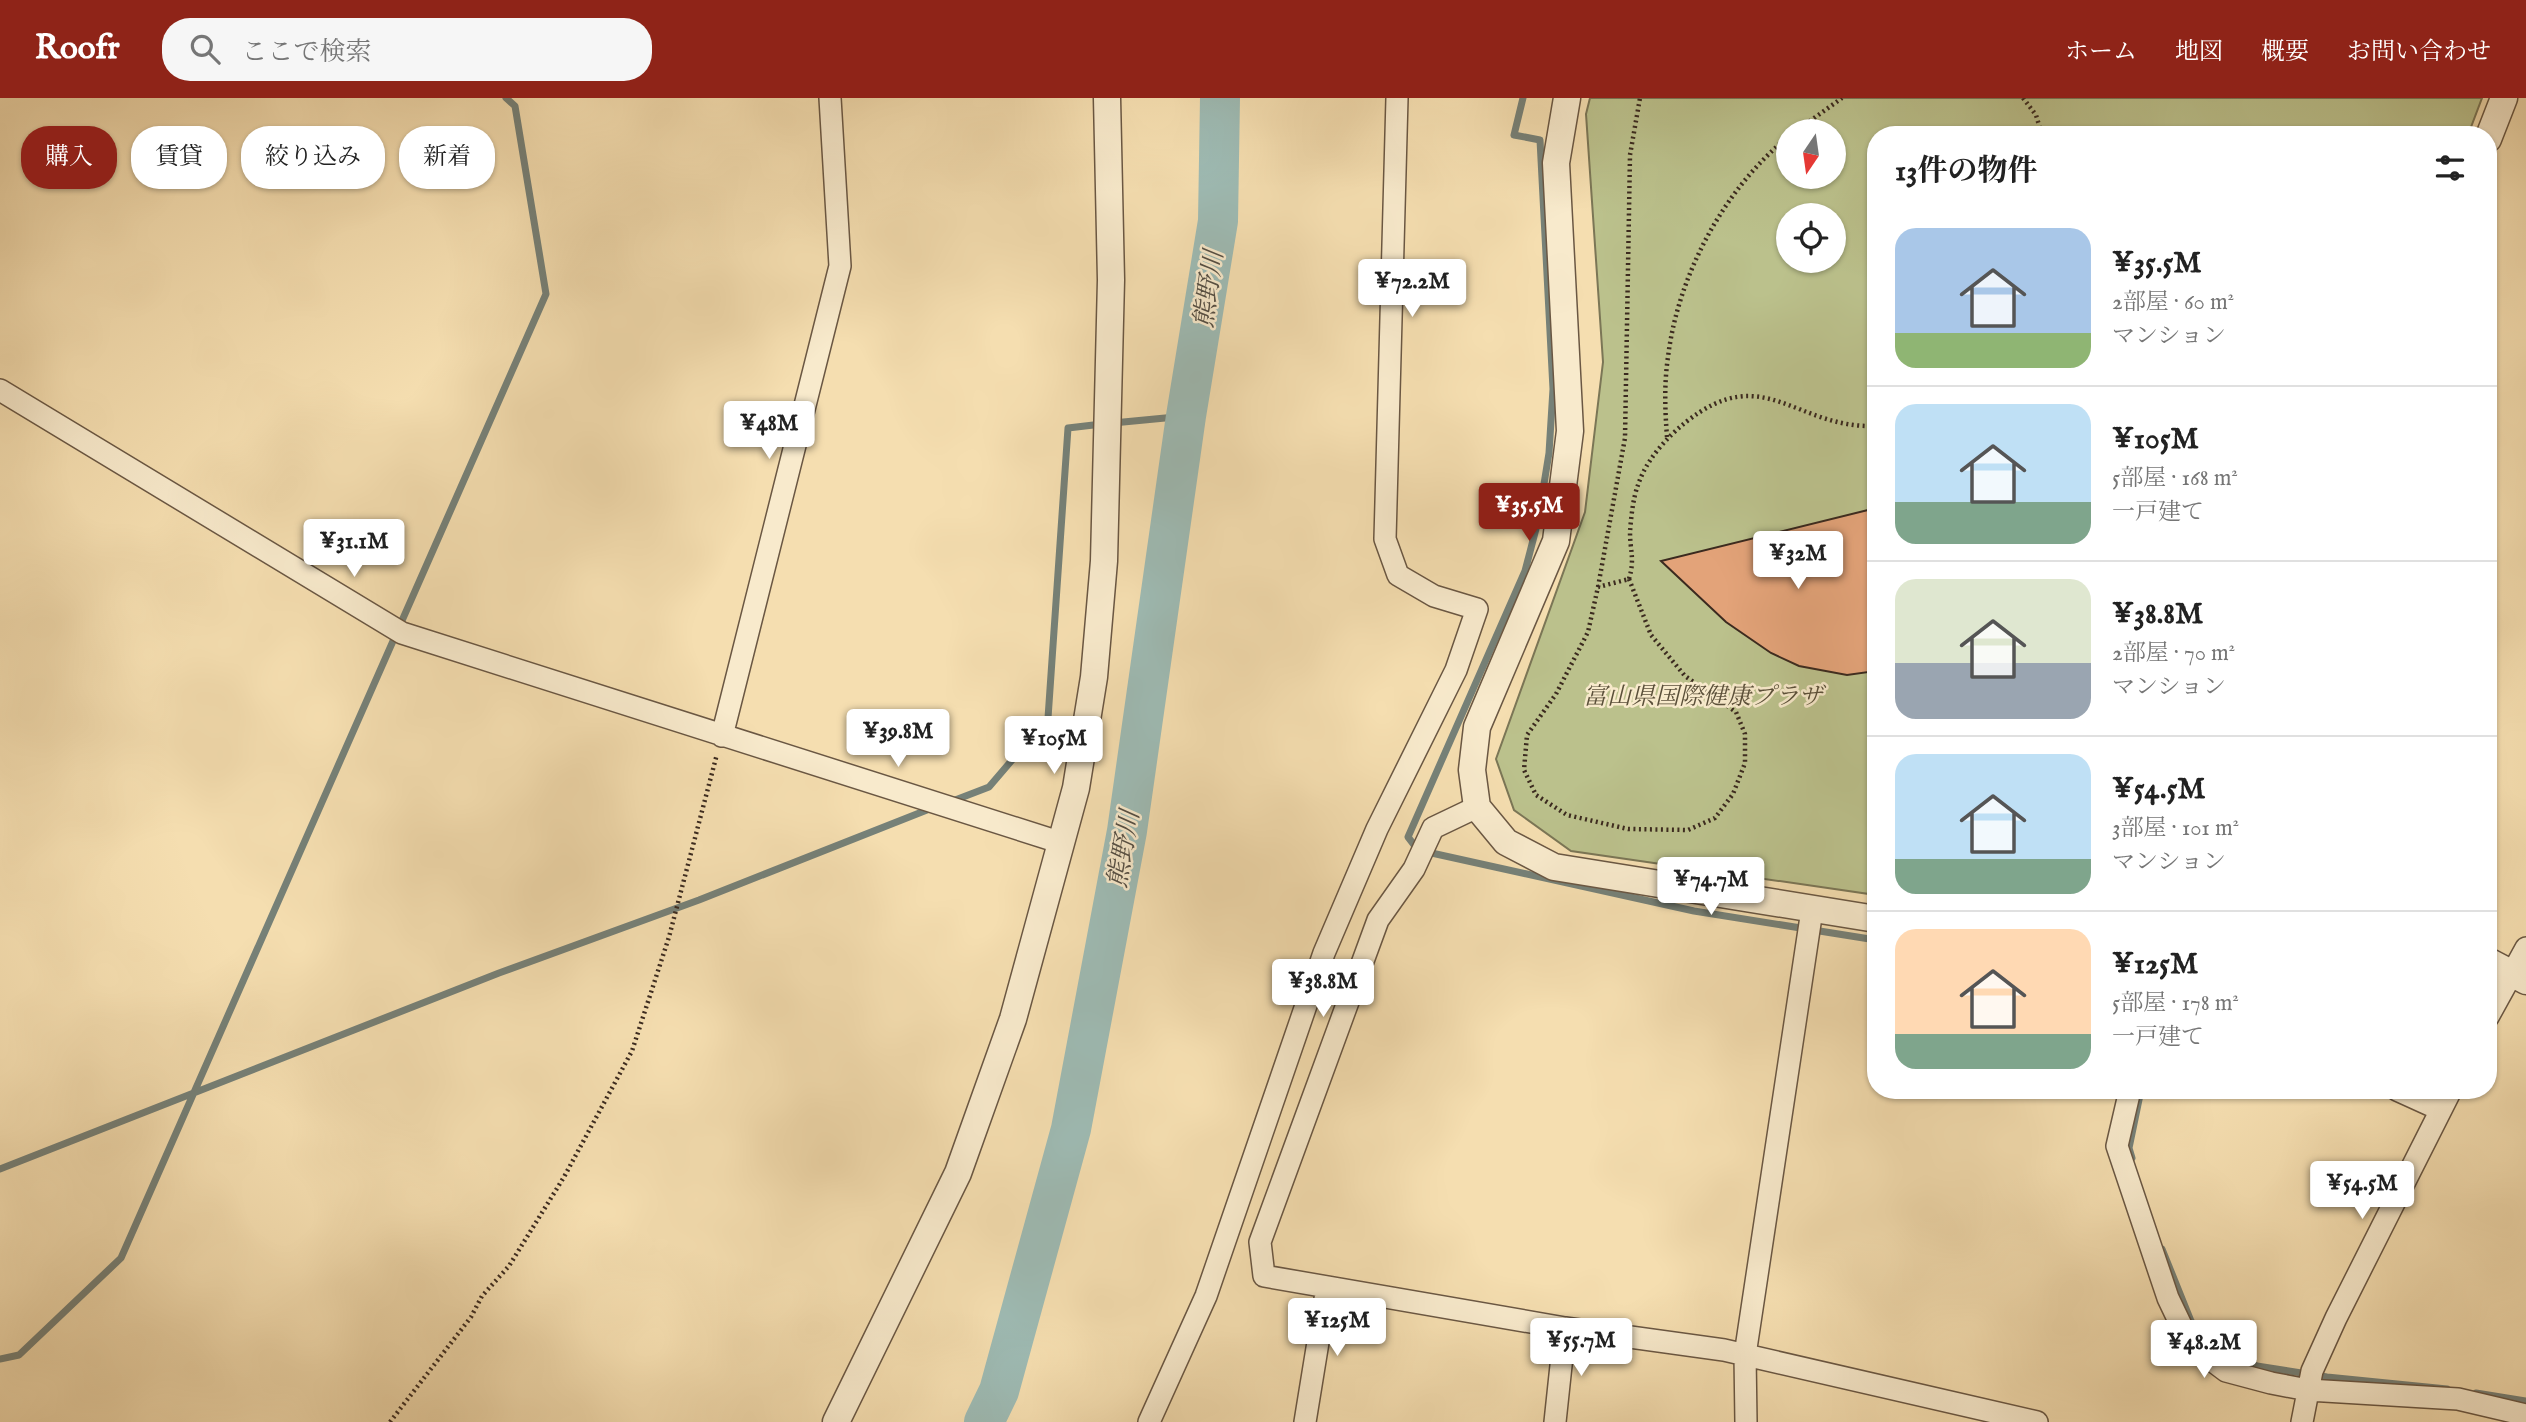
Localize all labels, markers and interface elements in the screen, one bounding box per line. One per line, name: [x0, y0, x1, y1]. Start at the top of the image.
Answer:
search box: [162, 18, 652, 81]
text: Roofr: [35, 28, 120, 70]
icon: search: [186, 30, 224, 68]
text: ここで検索: [242, 36, 372, 69]
text: ホーム: [2065, 37, 2137, 68]
text: 地図: [2175, 37, 2223, 68]
text: 概要: [2261, 37, 2309, 68]
text: お問い合わせ: [2347, 37, 2491, 68]
north arrow: [1776, 119, 1846, 189]
map controls: [1776, 119, 1846, 273]
chip: 購入: [21, 126, 117, 189]
chip: 賃貸: [131, 126, 227, 189]
chip: 絞り込み: [241, 126, 385, 189]
chip: 新着: [399, 126, 495, 189]
icon: filters: [2431, 149, 2469, 187]
text: 13件の物件: [1895, 153, 2037, 191]
button: locate: [1776, 203, 1846, 273]
water label: 熊野川: [1188, 245, 1232, 330]
text: ¥35.5M: [2112, 245, 2201, 283]
icon: home: [1951, 256, 2035, 340]
pin: ¥72.2M: [1355, 260, 1469, 319]
text: ¥72.2M: [1374, 267, 1450, 296]
text: 2部屋 · 60 m²: [2112, 288, 2234, 317]
text: マンション: [2112, 322, 2226, 351]
pin: ¥48M: [728, 402, 810, 461]
text: ¥48M: [740, 409, 798, 438]
text: ¥105M: [2112, 421, 2199, 459]
icon: home: [1951, 432, 2035, 516]
text: 5部屋 · 168 m²: [2112, 464, 2238, 493]
pin: ¥35.5M: [1472, 484, 1586, 543]
text: ¥35.5M: [1495, 491, 1563, 520]
text: 一戸建て: [2112, 498, 2204, 527]
pin: ¥31.1M: [297, 519, 411, 579]
text: ¥31.1M: [319, 527, 389, 556]
pin: ¥32M: [1757, 532, 1839, 591]
text: ¥32M: [1769, 539, 1827, 568]
text: ¥38.8M: [2112, 596, 2203, 634]
icon: home: [1951, 607, 2035, 691]
text: 2部屋 · 70 m²: [2112, 639, 2235, 668]
text: マンション: [2112, 673, 2226, 702]
park label: 富山県国際健康プラザ: [1583, 682, 1827, 713]
pin: ¥39.8M: [841, 710, 955, 769]
pin: ¥105M: [1005, 716, 1103, 776]
text: ¥39.8M: [863, 717, 933, 746]
text: ¥105M: [1021, 724, 1087, 753]
text: ¥54.5M: [2112, 771, 2206, 809]
icon: home: [1951, 782, 2035, 866]
water label: 熊野川: [1101, 805, 1148, 891]
text: 3部屋 · 101 m²: [2112, 814, 2239, 843]
text: マンション: [2112, 848, 2226, 877]
pin: ¥74.7M: [1654, 858, 1768, 917]
text: ¥74.7M: [1673, 865, 1749, 894]
text: ¥125M: [2112, 946, 2198, 984]
icon: home: [1951, 957, 2035, 1041]
pin: ¥38.8M: [1266, 960, 1380, 1019]
text: ¥38.8M: [1288, 967, 1358, 996]
text: 5部屋 · 178 m²: [2112, 989, 2239, 1018]
text: 一戸建て: [2112, 1023, 2204, 1052]
pin: ¥54.5M: [2305, 1162, 2419, 1221]
text: ¥54.5M: [2326, 1169, 2398, 1198]
pin: ¥125M: [1288, 1298, 1386, 1358]
text: ¥125M: [1304, 1306, 1370, 1335]
pin: ¥55.7M: [1524, 1318, 1638, 1378]
pin: ¥48.2M: [2147, 1320, 2261, 1380]
text: ¥55.7M: [1546, 1326, 1616, 1355]
text: ¥48.2M: [2167, 1328, 2241, 1357]

